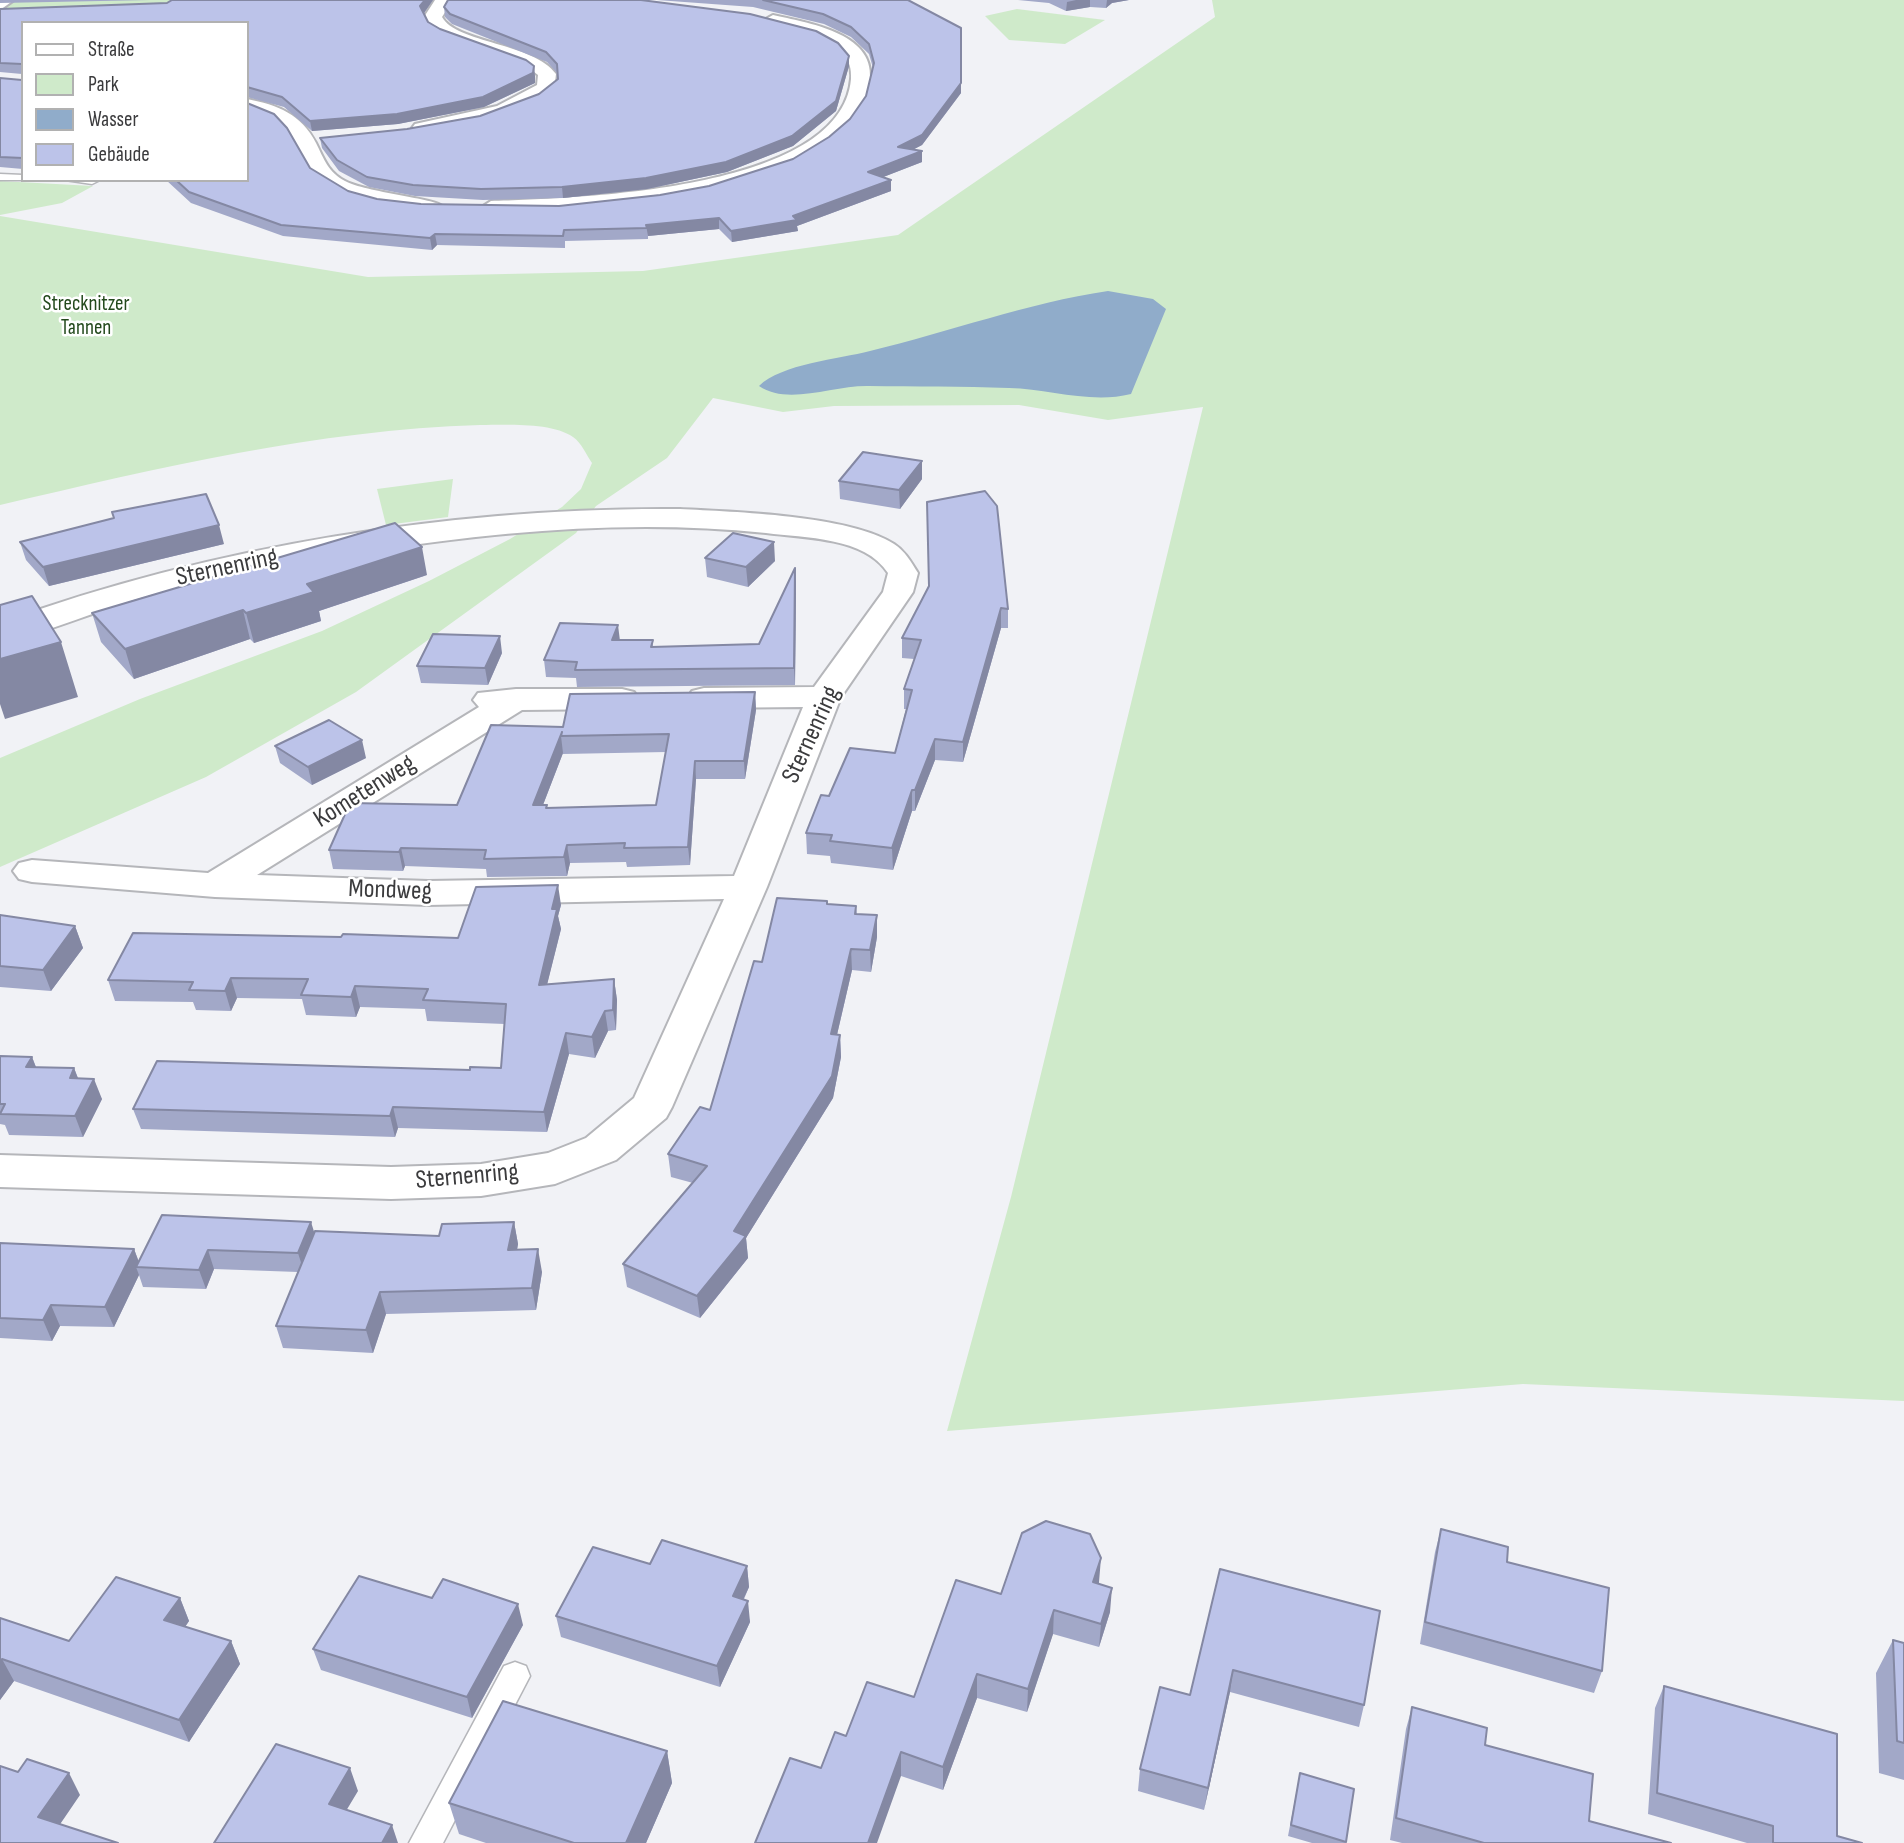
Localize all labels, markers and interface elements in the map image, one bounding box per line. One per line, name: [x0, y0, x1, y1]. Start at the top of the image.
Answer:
legend: [21, 21, 248, 182]
text: Straße: [88, 37, 134, 62]
text: Park: [88, 72, 119, 97]
text: Wasser: [88, 107, 139, 132]
text: Gebäude: [88, 142, 150, 167]
park label: Strecknitzer Tannen: [42, 292, 130, 342]
street label: Sternenring: [173, 542, 281, 594]
street label: Sternenring: [776, 682, 848, 788]
street label: Kometenweg: [308, 749, 422, 835]
street label: Mondweg: [348, 874, 432, 908]
street label: Sternenring: [414, 1157, 520, 1197]

